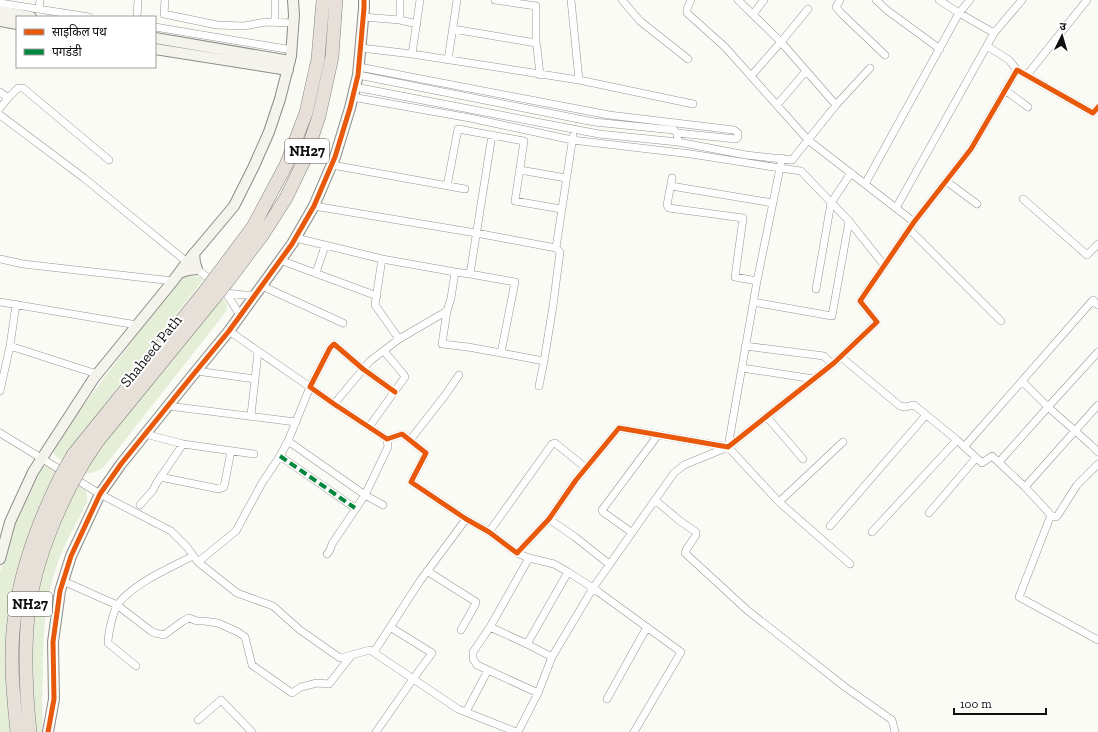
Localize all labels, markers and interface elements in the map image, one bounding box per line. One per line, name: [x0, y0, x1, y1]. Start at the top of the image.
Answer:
legend: [16, 16, 156, 68]
north arrow: [1042, 16, 1082, 56]
text: उ: [1059, 20, 1067, 33]
text: साइकिल पथ: [52, 24, 107, 39]
text: पगडंडी: [52, 44, 82, 59]
road number: NH27: [285, 139, 329, 163]
street label: Shaheed Path: [116, 311, 186, 391]
road number: NH27: [8, 592, 52, 616]
scale bar: [954, 690, 1046, 716]
text: 100 m: [960, 697, 992, 711]

